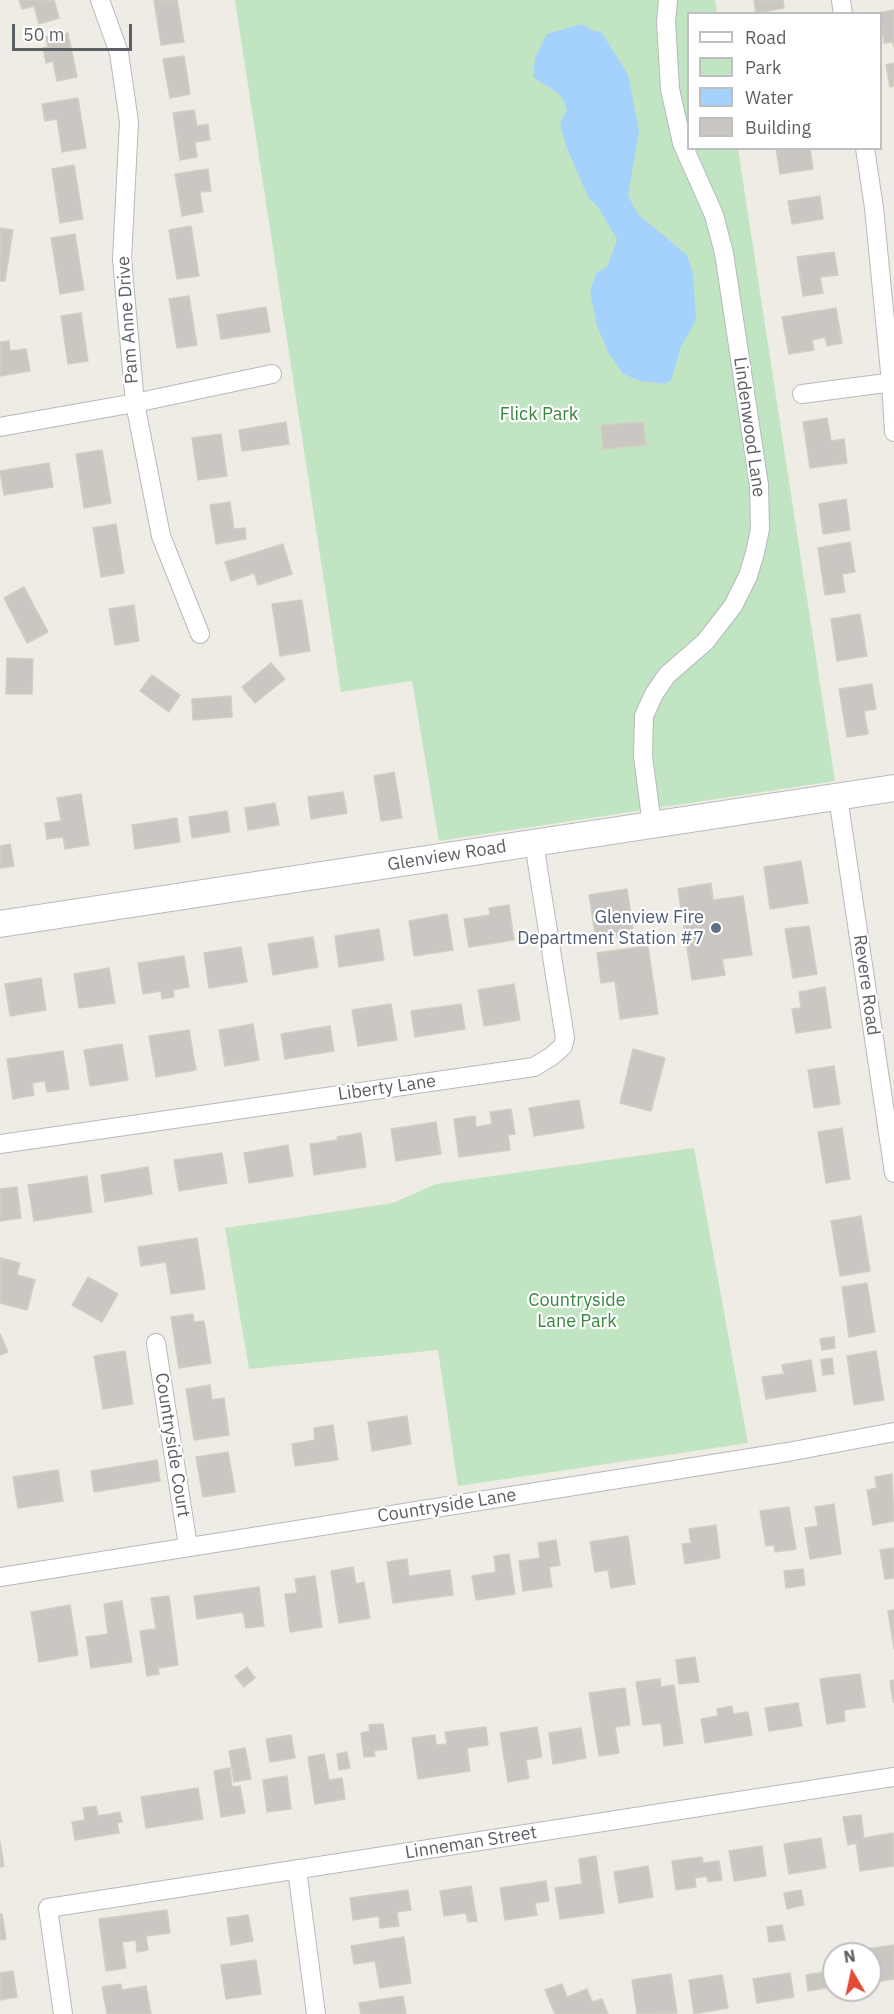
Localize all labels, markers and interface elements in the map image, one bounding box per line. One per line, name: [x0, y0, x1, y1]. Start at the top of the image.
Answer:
scale bar: [15, 12, 135, 50]
legend: [687, 12, 882, 150]
text: 50 m: [23, 23, 65, 46]
text: Road: [745, 26, 786, 49]
text: Park: [745, 56, 781, 79]
text: Water: [745, 86, 793, 109]
text: Building: [745, 116, 811, 139]
street label: Pam Anne Drive: [113, 255, 143, 385]
street label: Lindenwood Lane: [728, 355, 770, 499]
park label: Flick Park: [500, 404, 578, 426]
street label: Glenview Road: [386, 836, 508, 876]
place label: Glenview Fire Department Station #7: [517, 907, 704, 950]
marker: Glenview Fire Department Station #7: [709, 921, 723, 935]
street label: Revere Road: [848, 933, 884, 1037]
street label: Liberty Lane: [337, 1070, 437, 1106]
park label: Countryside Lane Park: [528, 1290, 626, 1332]
street label: Countryside Court: [150, 1371, 194, 1519]
street label: Countryside Lane: [376, 1484, 518, 1528]
street label: Linneman Street: [404, 1822, 538, 1864]
north arrow: [822, 1942, 882, 2002]
text: N: [842, 1945, 857, 1967]

